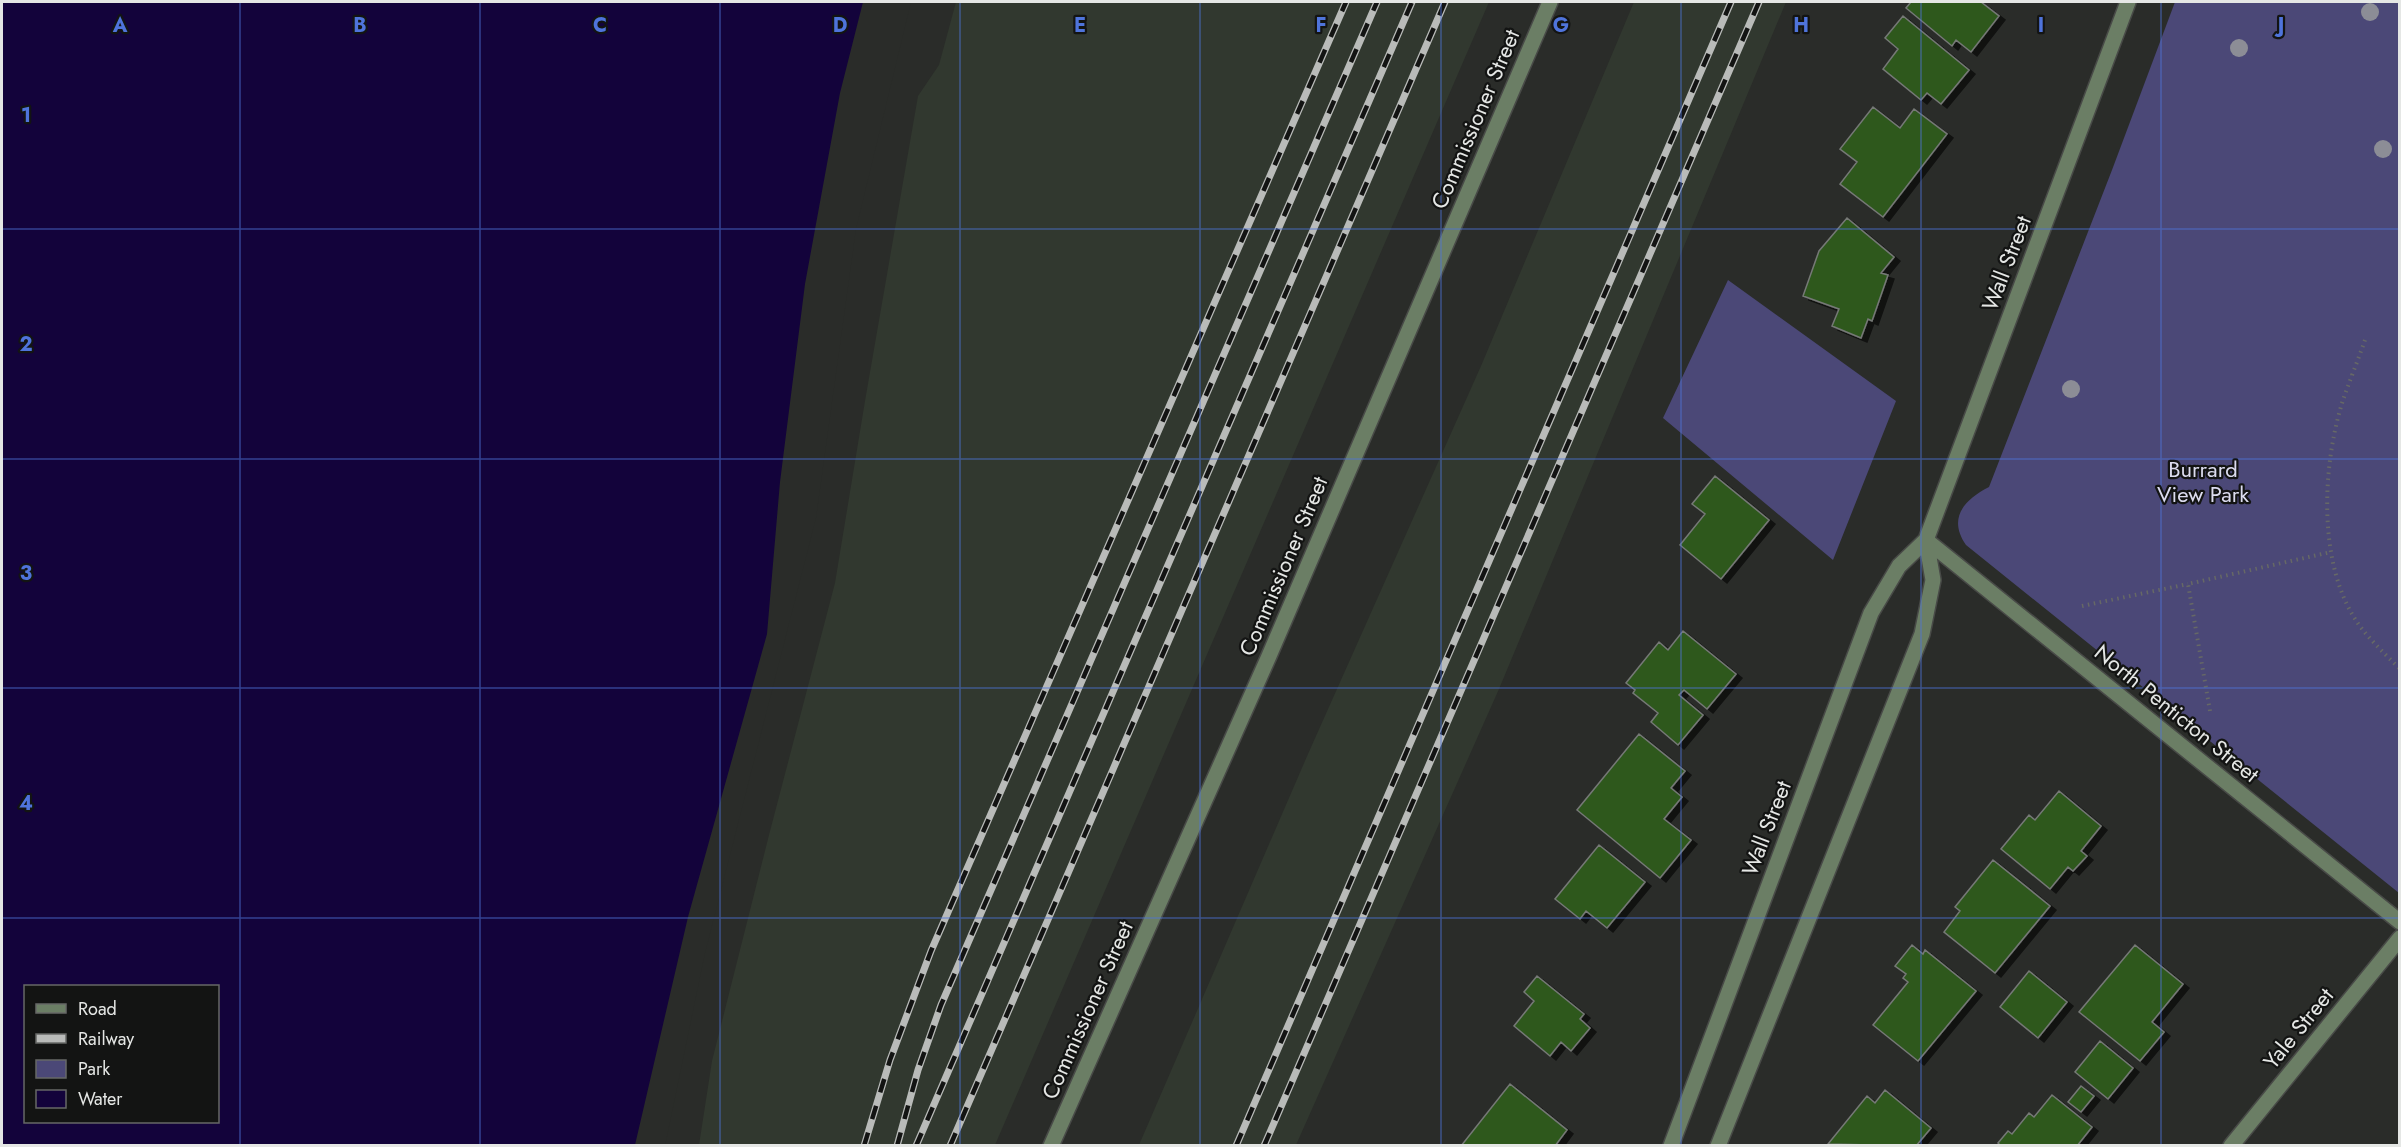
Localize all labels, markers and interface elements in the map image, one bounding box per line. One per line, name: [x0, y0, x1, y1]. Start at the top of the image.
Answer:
text: A: [112, 11, 128, 40]
text: B: [353, 11, 367, 40]
text: C: [593, 11, 607, 40]
text: D: [833, 11, 847, 40]
text: E: [1074, 11, 1086, 40]
text: F: [1315, 11, 1327, 40]
text: G: [1553, 11, 1569, 40]
text: H: [1793, 11, 1809, 40]
text: I: [2038, 11, 2044, 40]
text: J: [2274, 11, 2284, 40]
street label: Commissioner Street: [1423, 24, 1528, 214]
text: 1: [21, 101, 31, 130]
street label: Wall Street: [1973, 210, 2039, 315]
text: 2: [19, 330, 33, 359]
park label: Burrard View Park: [2157, 453, 2249, 510]
street label: Commissioner Street: [1231, 471, 1336, 661]
text: 3: [20, 559, 32, 588]
street label: North Penticton Street: [2088, 636, 2267, 790]
street label: Wall Street: [1733, 775, 1799, 880]
text: 4: [19, 789, 33, 818]
street label: Commissioner Street: [1033, 915, 1141, 1104]
street label: Yale Street: [2255, 980, 2341, 1075]
legend: [24, 985, 219, 1123]
text: Road: [78, 996, 117, 1022]
text: Railway: [78, 1026, 134, 1052]
text: Park: [78, 1056, 110, 1082]
text: Water: [78, 1086, 123, 1112]

